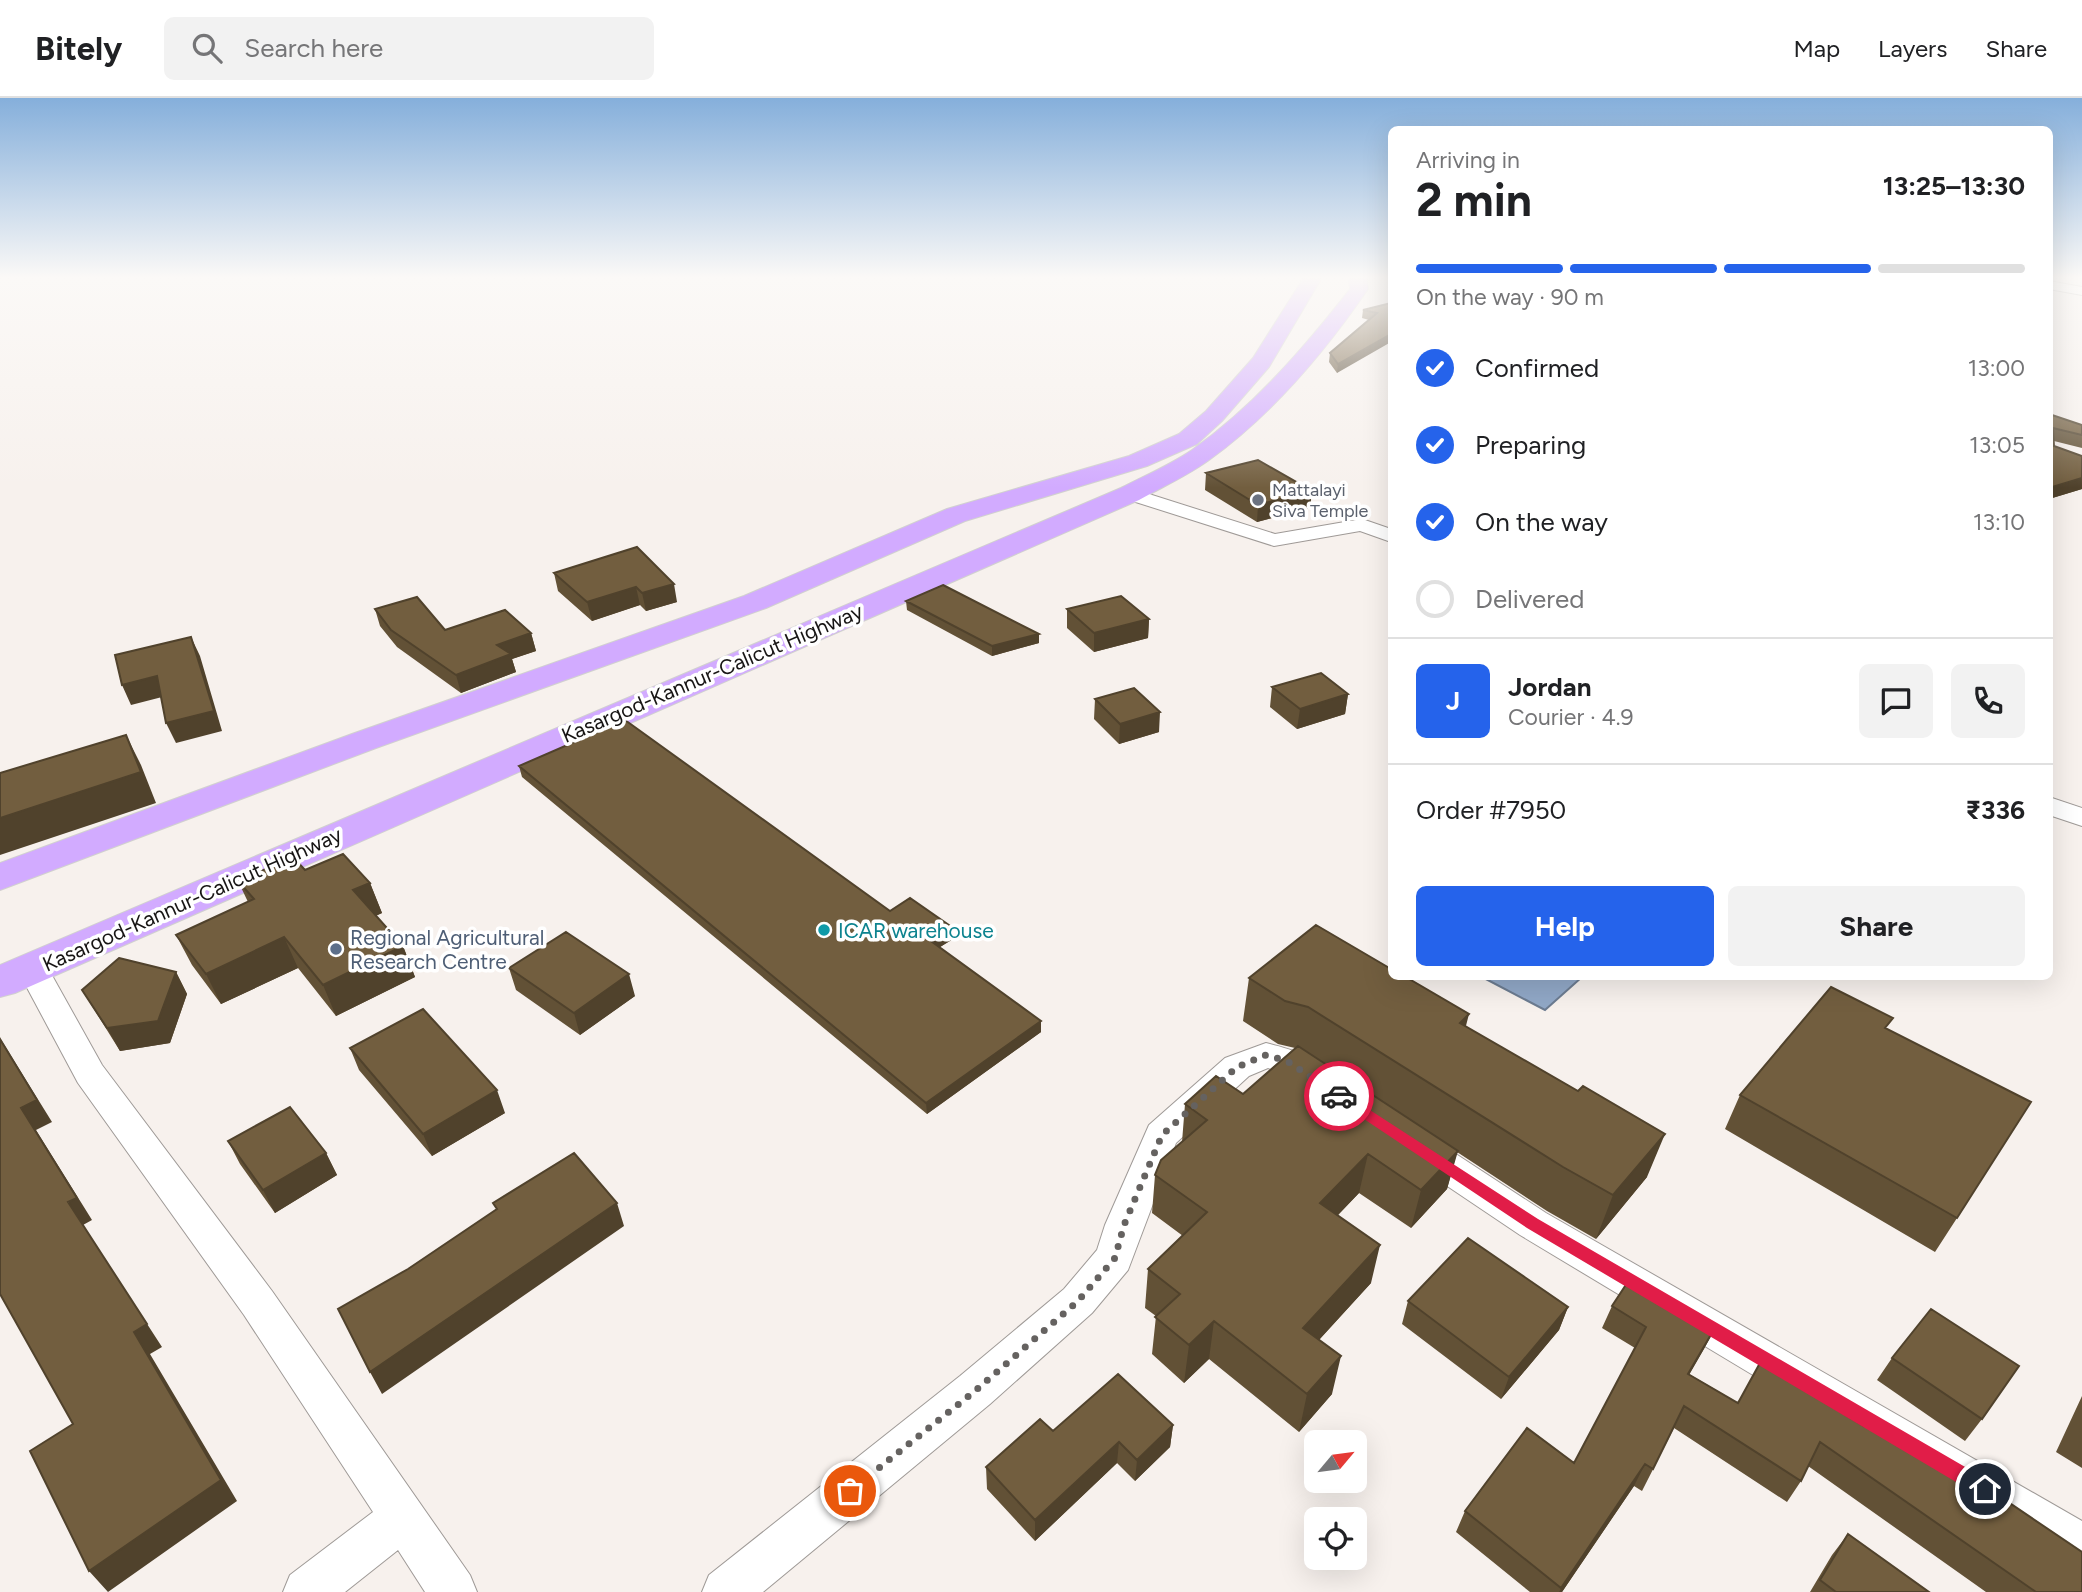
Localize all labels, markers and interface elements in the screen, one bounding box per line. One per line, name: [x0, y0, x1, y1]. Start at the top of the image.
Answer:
search box: [164, 17, 654, 80]
text: Bitely: [35, 29, 122, 68]
icon: search: [188, 29, 226, 67]
text: Search here: [244, 32, 383, 64]
text: Map: [1793, 34, 1840, 63]
text: Layers: [1878, 34, 1947, 63]
text: Share: [1985, 34, 2047, 63]
text: Arriving in: [1416, 146, 1520, 174]
text: 13:25–13:30: [1883, 170, 2025, 202]
text: 2 min: [1416, 172, 1532, 228]
text: On the way · 90 m: [1416, 283, 1604, 311]
icon: check: [1416, 349, 1454, 387]
text: Confirmed: [1475, 352, 1599, 384]
text: 13:00: [1968, 354, 2025, 382]
icon: check: [1416, 426, 1454, 464]
text: Preparing: [1475, 429, 1586, 461]
text: 13:05: [1969, 431, 2025, 459]
place label: Mattalayi Siva Temple: [1272, 479, 1369, 522]
marker: Mattalayi Siva Temple: [1250, 492, 1266, 508]
icon: check: [1416, 503, 1454, 541]
text: On the way: [1475, 506, 1608, 538]
text: 13:10: [1973, 508, 2025, 536]
text: Delivered: [1475, 583, 1584, 615]
street label: Kasargod-Kannur-Calicut Highway: [558, 598, 866, 748]
button: chat: [1859, 664, 1933, 738]
button: phone: [1951, 664, 2025, 738]
text: Jordan: [1508, 671, 1591, 703]
text: J: [1446, 685, 1460, 717]
text: Courier · 4.9: [1508, 703, 1634, 731]
text: Order #7950: [1416, 794, 1566, 826]
text: ₹336: [1965, 794, 2025, 826]
street label: Kasargod-Kannur-Calicut Highway: [39, 822, 345, 976]
button: Help: [1416, 886, 1714, 966]
button: Share: [1728, 886, 2025, 966]
place label: ICAR warehouse: [838, 918, 994, 943]
marker: ICAR warehouse: [816, 922, 832, 938]
place label: Regional Agricultural Research Centre: [350, 925, 544, 974]
marker: Regional Agricultural Research Centre: [328, 941, 344, 957]
courier: [1304, 1061, 1374, 1131]
icon: car: [1320, 1077, 1358, 1115]
north arrow: [1304, 1430, 1367, 1493]
map controls: [1304, 1430, 1367, 1570]
pin: [1955, 1459, 2015, 1519]
pin: [820, 1461, 880, 1521]
icon: home: [1966, 1470, 2004, 1508]
icon: bag: [831, 1472, 869, 1510]
button: locate: [1304, 1507, 1367, 1570]

